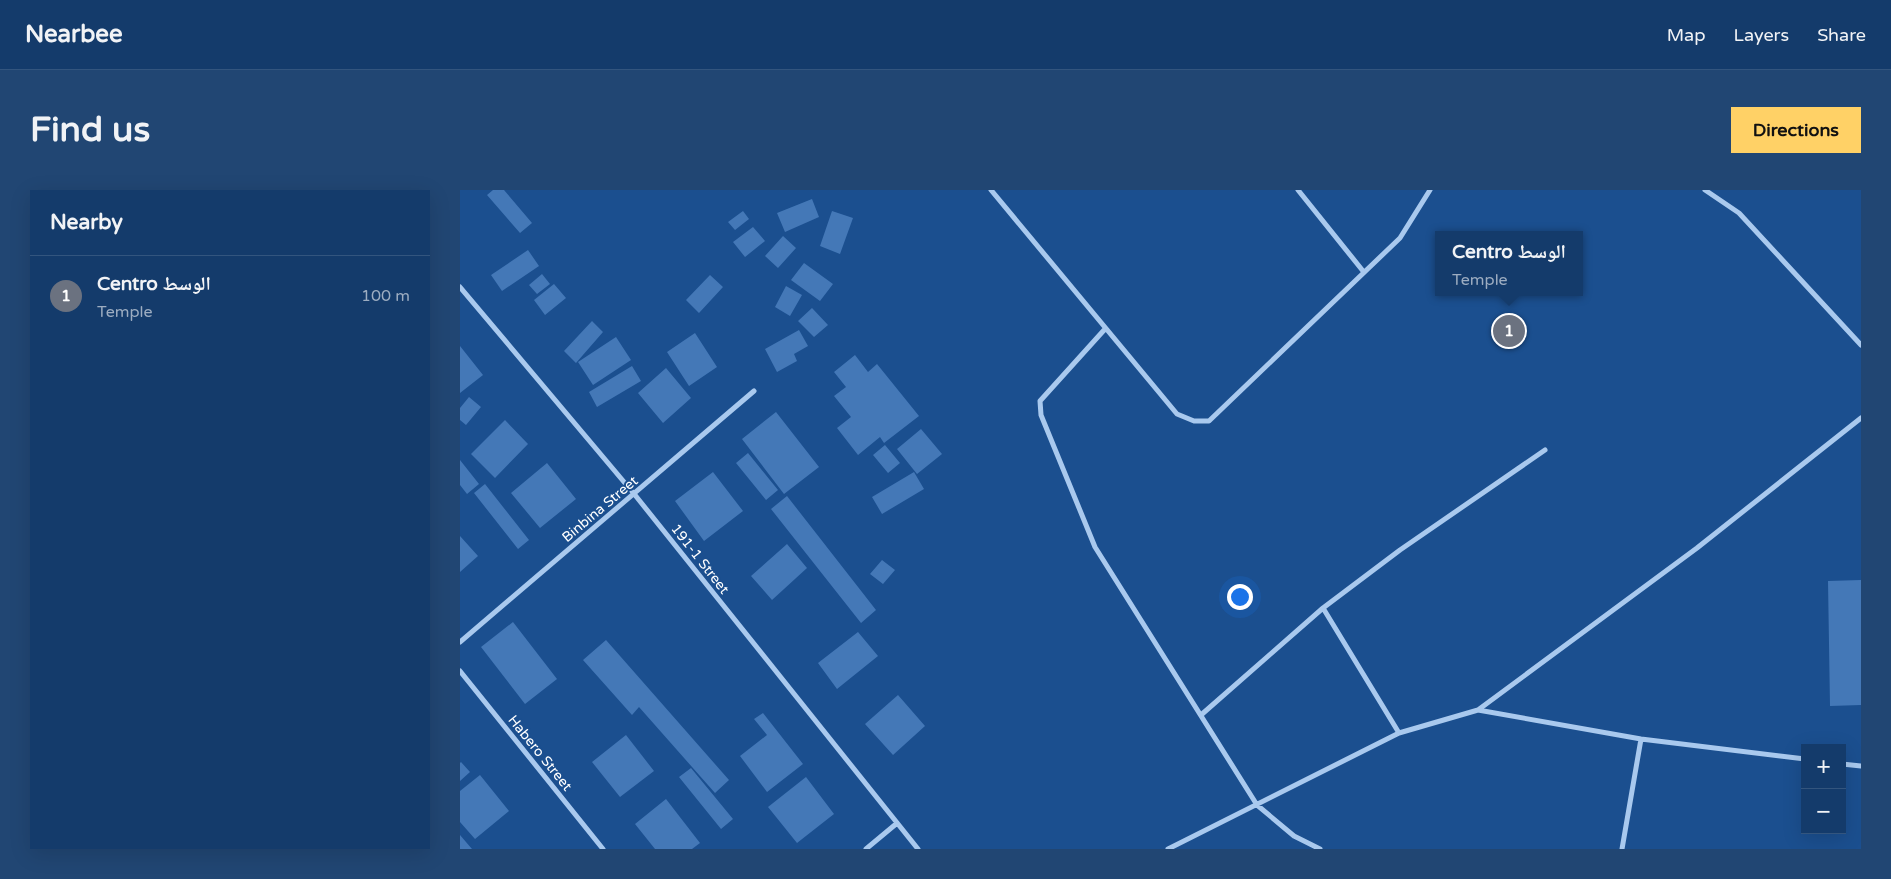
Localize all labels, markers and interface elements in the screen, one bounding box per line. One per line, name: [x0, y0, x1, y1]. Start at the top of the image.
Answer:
text: Nearbee: [25, 20, 123, 49]
text: Map: [1667, 24, 1706, 46]
text: Layers: [1734, 24, 1789, 46]
text: Share: [1817, 24, 1866, 46]
button: Directions: [1731, 107, 1861, 153]
text: Find us: [30, 109, 150, 151]
text: Nearby: [50, 210, 123, 235]
popup: [1435, 231, 1583, 296]
text: Centro الوسط: [1452, 241, 1566, 263]
text: Temple: [1452, 270, 1508, 290]
text: Centro الوسط: [97, 273, 211, 295]
text: 1: [61, 286, 71, 306]
text: 100 m: [361, 286, 410, 306]
text: Temple: [97, 302, 153, 322]
pin: 1: [1493, 312, 1525, 350]
street label: Binbina Street: [559, 472, 642, 546]
street label: 191-1 Street: [667, 520, 733, 598]
your location: [1227, 584, 1253, 610]
street label: Habero Street: [504, 712, 576, 795]
map controls: [1801, 744, 1846, 834]
button: +: [1801, 744, 1846, 789]
button: −: [1801, 789, 1846, 834]

